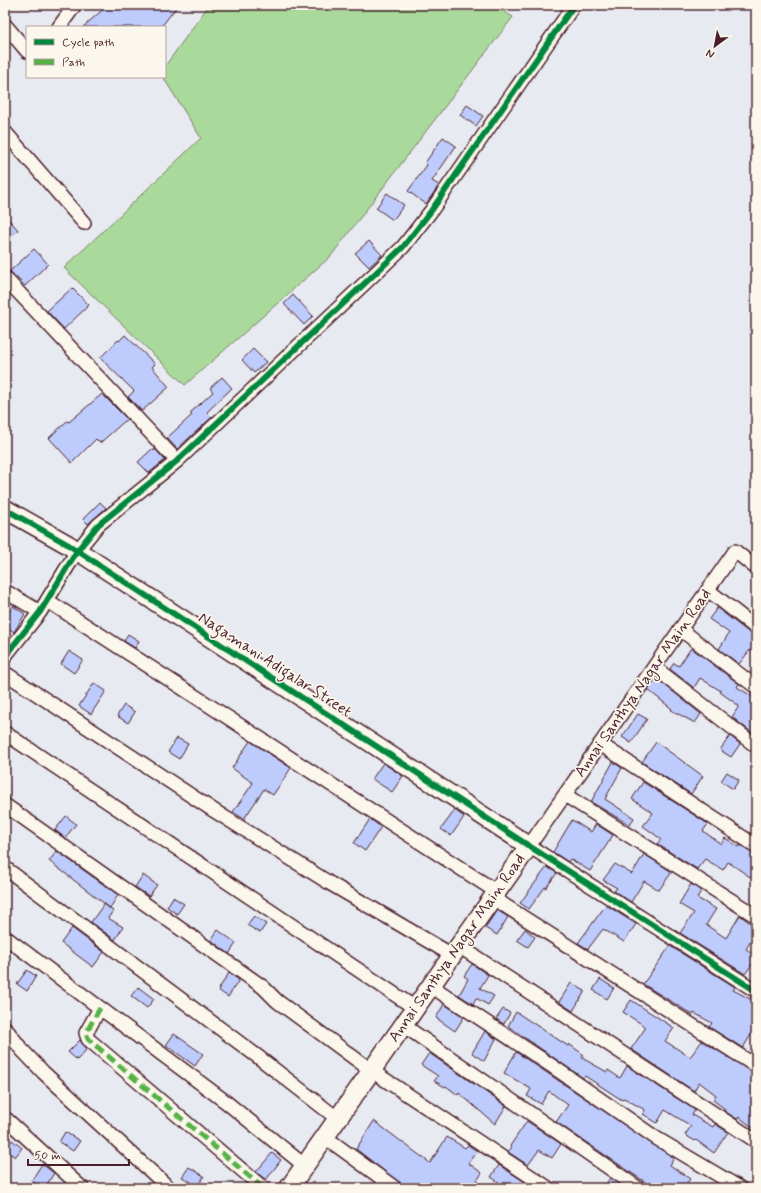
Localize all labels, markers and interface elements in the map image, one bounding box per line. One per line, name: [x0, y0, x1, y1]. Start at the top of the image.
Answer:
legend: [26, 26, 166, 78]
north arrow: [695, 26, 735, 66]
text: Cycle path: [62, 35, 114, 51]
text: N: [703, 46, 717, 62]
text: Path: [62, 55, 85, 71]
street label: Annai Santhya Nagar Main Road: [570, 585, 717, 782]
street label: Nagamani Adigalar Street: [194, 607, 356, 723]
street label: Annai Santhya Nagar Main Road: [384, 850, 531, 1047]
scale bar: [28, 1141, 129, 1167]
text: 50 m: [34, 1148, 61, 1164]

